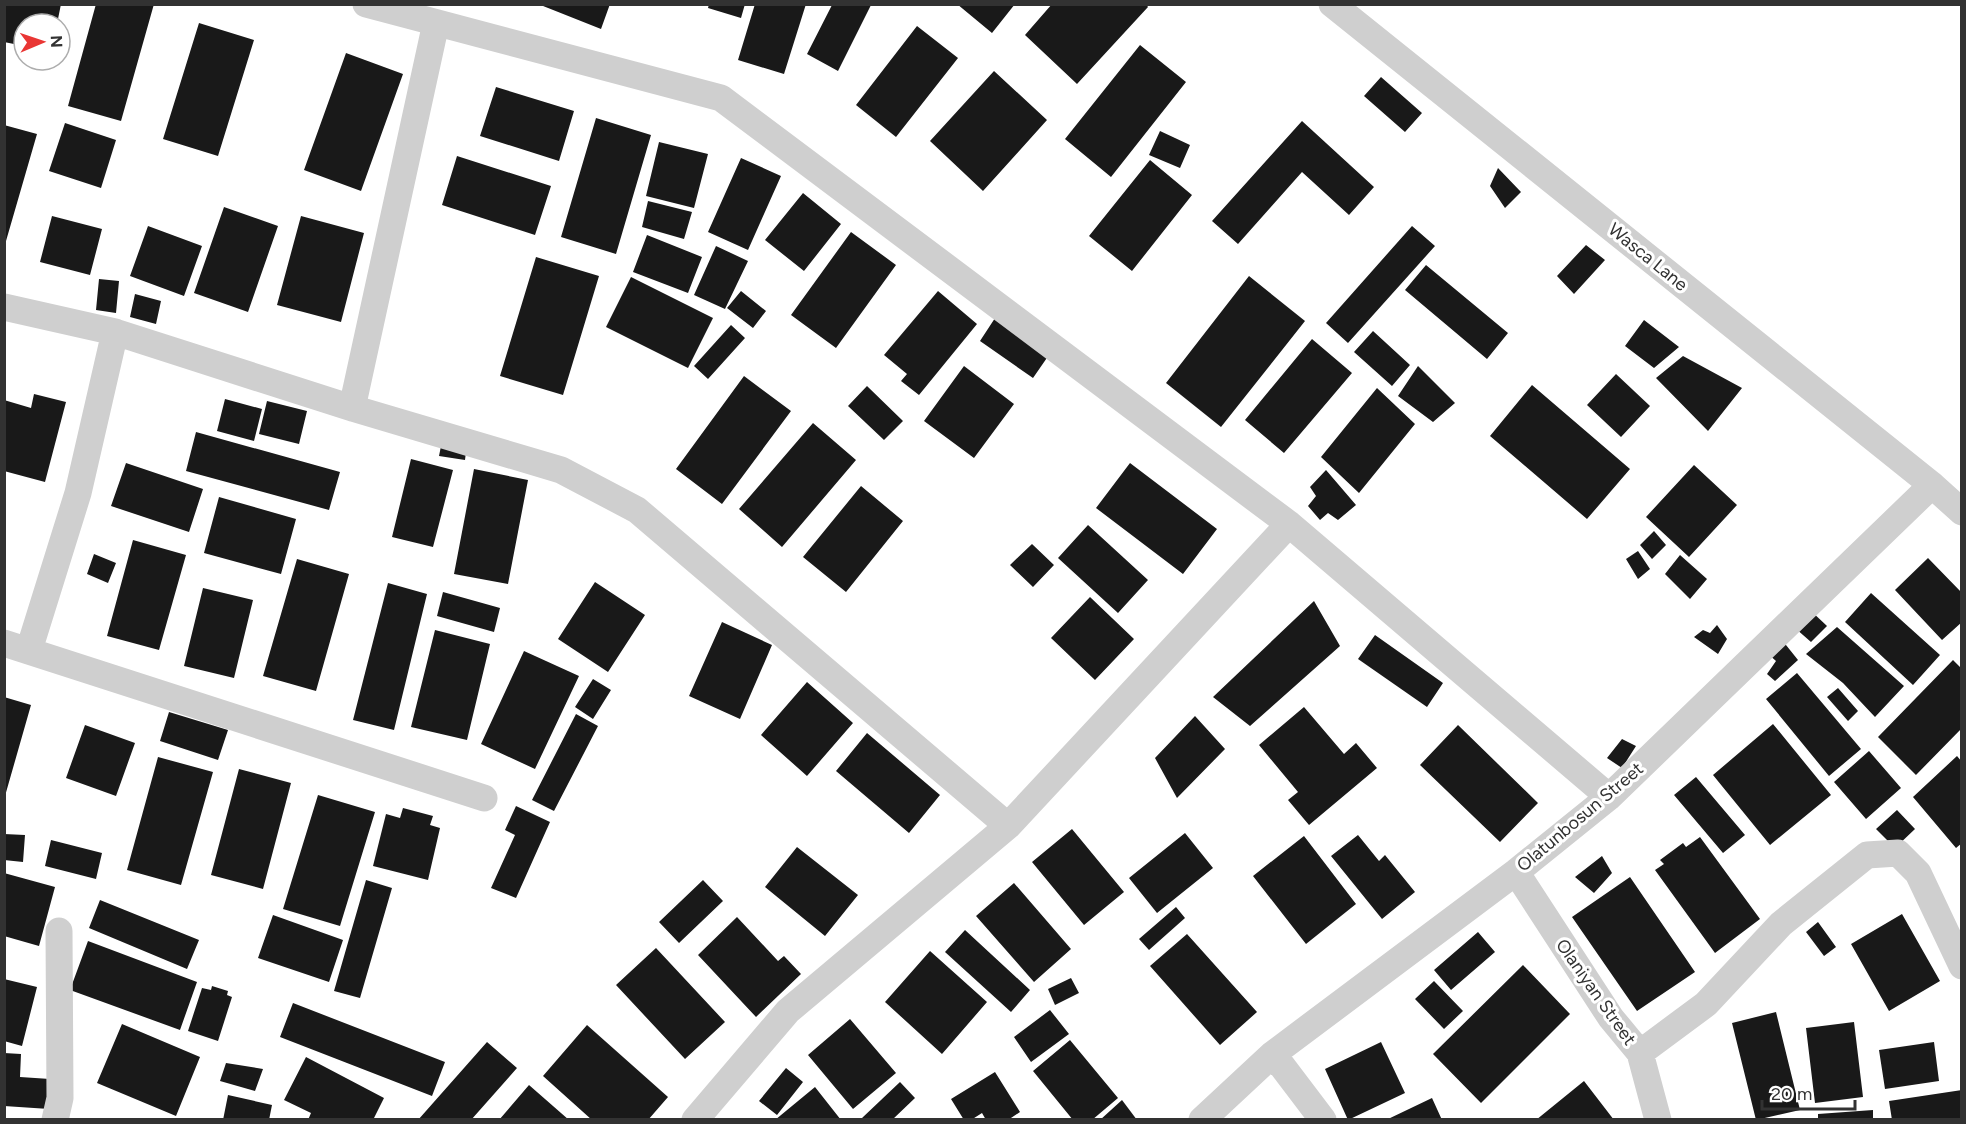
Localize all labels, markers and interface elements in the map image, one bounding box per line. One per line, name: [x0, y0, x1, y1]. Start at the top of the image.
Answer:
north arrow: [12, 12, 72, 72]
text: N: [47, 35, 66, 48]
street label: Wasca Lane: [1604, 218, 1692, 296]
street label: Olatunbosun Street: [1512, 758, 1648, 876]
street label: Olaniyan Street: [1551, 935, 1641, 1050]
scale bar: [1762, 1073, 1855, 1111]
text: 20 m: [1771, 1083, 1812, 1105]

